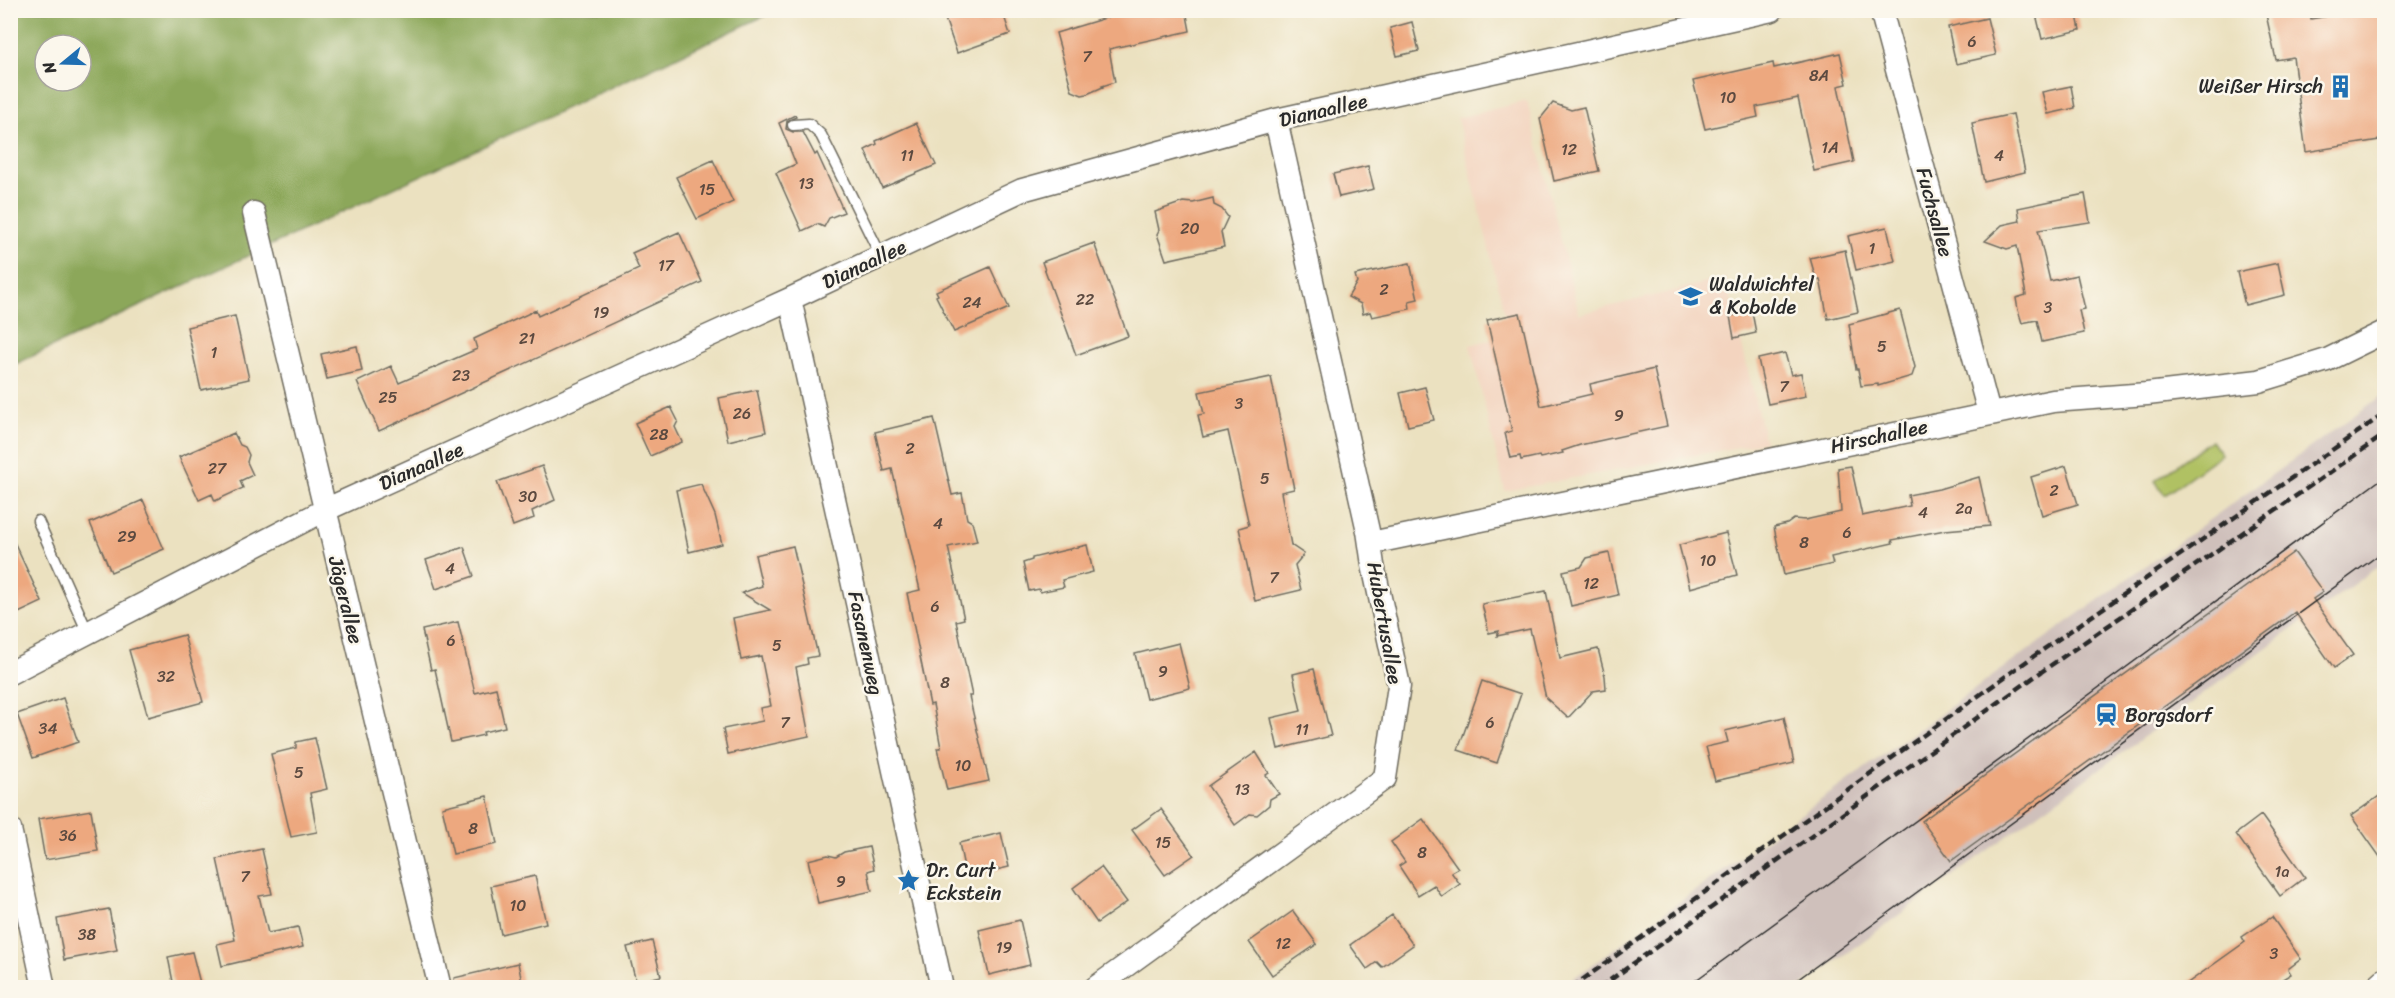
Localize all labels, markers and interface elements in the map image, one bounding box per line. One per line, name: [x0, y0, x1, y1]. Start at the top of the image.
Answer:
house number: 6: [1967, 27, 1977, 56]
north arrow: [33, 33, 93, 93]
house number: 7: [1082, 42, 1092, 71]
text: N: [33, 57, 65, 79]
house number: 8A: [1809, 61, 1829, 90]
place label: Weißer Hirsch: [2198, 69, 2323, 104]
building icon: Weißer Hirsch: [2328, 73, 2354, 99]
street label: Dianaallee: [1275, 83, 1371, 138]
house number: 10: [1720, 83, 1736, 112]
house number: 1A: [1821, 133, 1839, 162]
house number: 12: [1561, 135, 1577, 164]
house number: 11: [900, 141, 914, 170]
house number: 4: [1994, 141, 2004, 170]
street label: Fuchsallee: [1906, 163, 1963, 261]
house number: 13: [798, 169, 814, 198]
house number: 15: [699, 175, 716, 204]
house number: 20: [1180, 214, 1200, 243]
street label: Dianaallee: [816, 229, 913, 299]
house number: 1: [1869, 234, 1876, 263]
house number: 17: [658, 251, 675, 280]
place label: Waldwichtel & Kobolde: [1709, 267, 1815, 325]
house number: 2: [1379, 275, 1389, 304]
school or university icon: Waldwichtel & Kobolde: [1678, 283, 1704, 309]
house number: 22: [1076, 285, 1094, 314]
house number: 24: [962, 288, 982, 317]
house number: 3: [2044, 293, 2053, 322]
house number: 19: [593, 298, 610, 327]
house number: 21: [519, 324, 535, 353]
house number: 5: [1877, 332, 1887, 361]
house number: 1: [211, 338, 218, 367]
house number: 23: [452, 361, 470, 390]
house number: 7: [1779, 372, 1789, 401]
house number: 25: [378, 383, 398, 412]
house number: 3: [1235, 389, 1244, 418]
house number: 26: [733, 399, 751, 428]
house number: 9: [1614, 401, 1624, 430]
street label: Hirschallee: [1827, 409, 1931, 464]
house number: 28: [650, 420, 669, 449]
street label: Dianaallee: [373, 432, 470, 501]
house number: 2: [905, 434, 915, 463]
house number: 27: [208, 454, 227, 483]
house number: 5: [1260, 464, 1270, 493]
house number: 2: [2049, 476, 2059, 505]
house number: 30: [519, 482, 537, 511]
house number: 2a: [1955, 494, 1973, 523]
house number: 4: [1918, 498, 1928, 527]
house number: 4: [933, 509, 943, 538]
house number: 6: [1842, 518, 1852, 547]
house number: 29: [117, 522, 137, 551]
house number: 8: [1799, 528, 1809, 557]
house number: 10: [1700, 546, 1716, 575]
street label: Jägerallee: [317, 552, 373, 648]
house number: 4: [445, 554, 455, 583]
street label: Hubertusallee: [1357, 559, 1413, 687]
house number: 7: [1269, 563, 1279, 592]
house number: 12: [1583, 569, 1599, 598]
street label: Fasanenweg: [837, 588, 894, 698]
house number: 6: [930, 592, 940, 621]
house number: 6: [446, 626, 456, 655]
house number: 5: [772, 631, 782, 660]
house number: 9: [1158, 657, 1168, 686]
house number: 32: [157, 662, 175, 691]
house number: 8: [940, 668, 950, 697]
place label: Borgsdorf: [2125, 698, 2214, 733]
station icon: Borgsdorf: [2094, 702, 2120, 728]
house number: 7: [780, 708, 790, 737]
house number: 6: [1485, 708, 1495, 737]
house number: 34: [39, 714, 57, 743]
house number: 11: [1295, 715, 1309, 744]
house number: 10: [955, 751, 971, 780]
house number: 5: [294, 758, 304, 787]
house number: 13: [1234, 775, 1250, 804]
house number: 8: [468, 814, 478, 843]
house number: 36: [59, 821, 77, 850]
house number: 15: [1155, 828, 1172, 857]
house number: 8: [1417, 838, 1427, 867]
place label: Dr. Curt Eckstein: [926, 853, 1001, 911]
house number: 1a: [2275, 857, 2289, 886]
house number: 7: [240, 862, 250, 891]
house number: 9: [836, 867, 846, 896]
place icon: Dr. Curt Eckstein: [895, 868, 921, 894]
house number: 10: [510, 891, 526, 920]
house number: 38: [78, 920, 97, 949]
house number: 12: [1275, 929, 1291, 958]
house number: 19: [996, 933, 1013, 962]
house number: 3: [2270, 939, 2279, 968]

